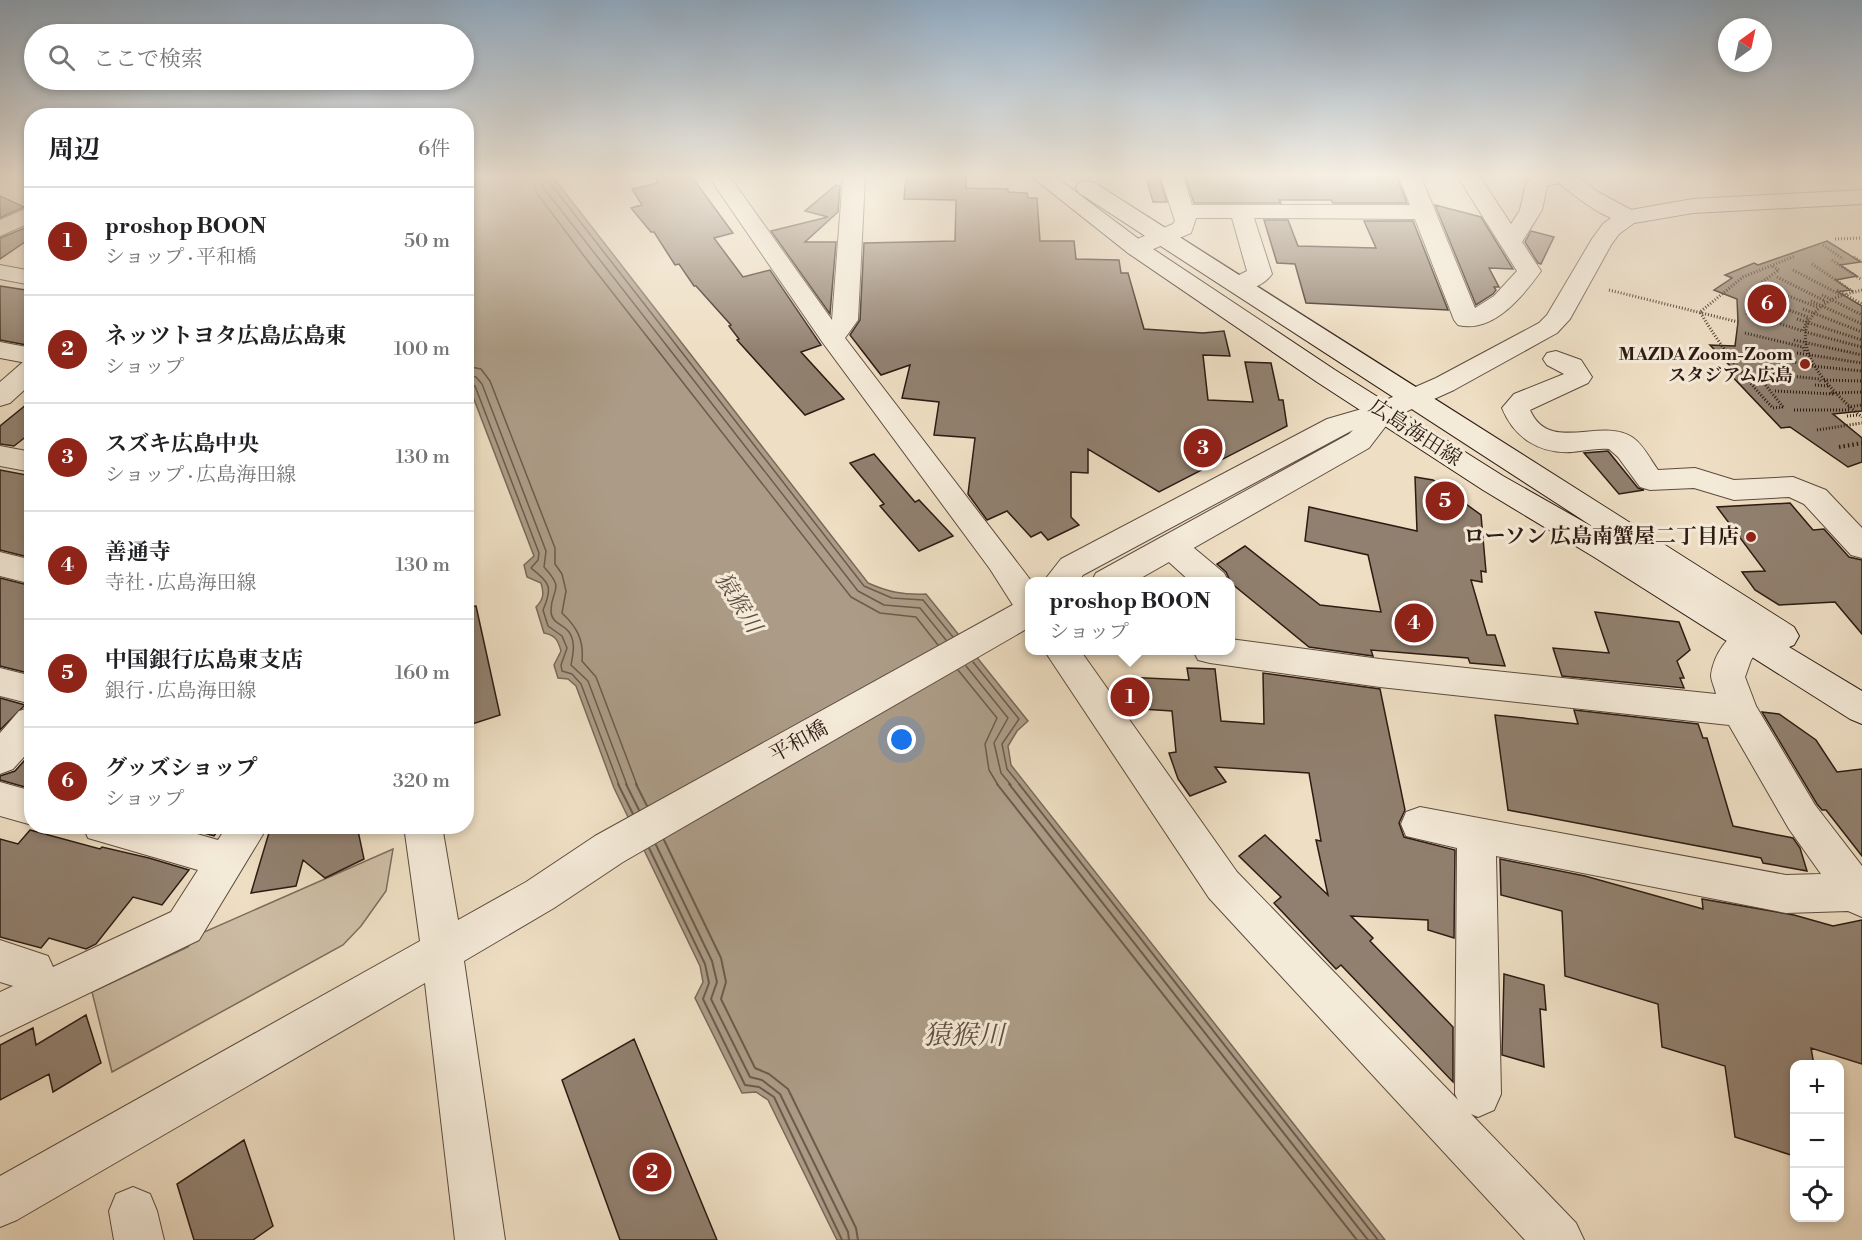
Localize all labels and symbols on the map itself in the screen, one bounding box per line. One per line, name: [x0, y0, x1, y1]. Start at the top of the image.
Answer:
north arrow: [1718, 18, 1772, 72]
pin: 6: [1748, 282, 1786, 326]
place label: MAZDA Zoom-Zoom スタジアム広島: [1619, 343, 1794, 387]
marker: MAZDA Zoom-Zoom スタジアム広島: [1798, 357, 1812, 371]
street label: 広島海田線: [1364, 394, 1466, 472]
pin: 3: [1184, 426, 1222, 470]
pin: 5: [1426, 478, 1464, 524]
place label: ローソン 広島南蟹屋二丁目店: [1463, 524, 1739, 550]
marker: ローソン 広島南蟹屋二丁目店: [1744, 530, 1758, 544]
water label: 猿猴川: [709, 568, 768, 640]
pin: 4: [1394, 600, 1434, 646]
pin: 1: [1110, 674, 1150, 720]
street label: 平和橋: [765, 715, 833, 769]
your location: [887, 725, 916, 754]
water label: 猿猴川: [924, 1019, 1007, 1053]
pin: 2: [632, 1150, 672, 1194]

